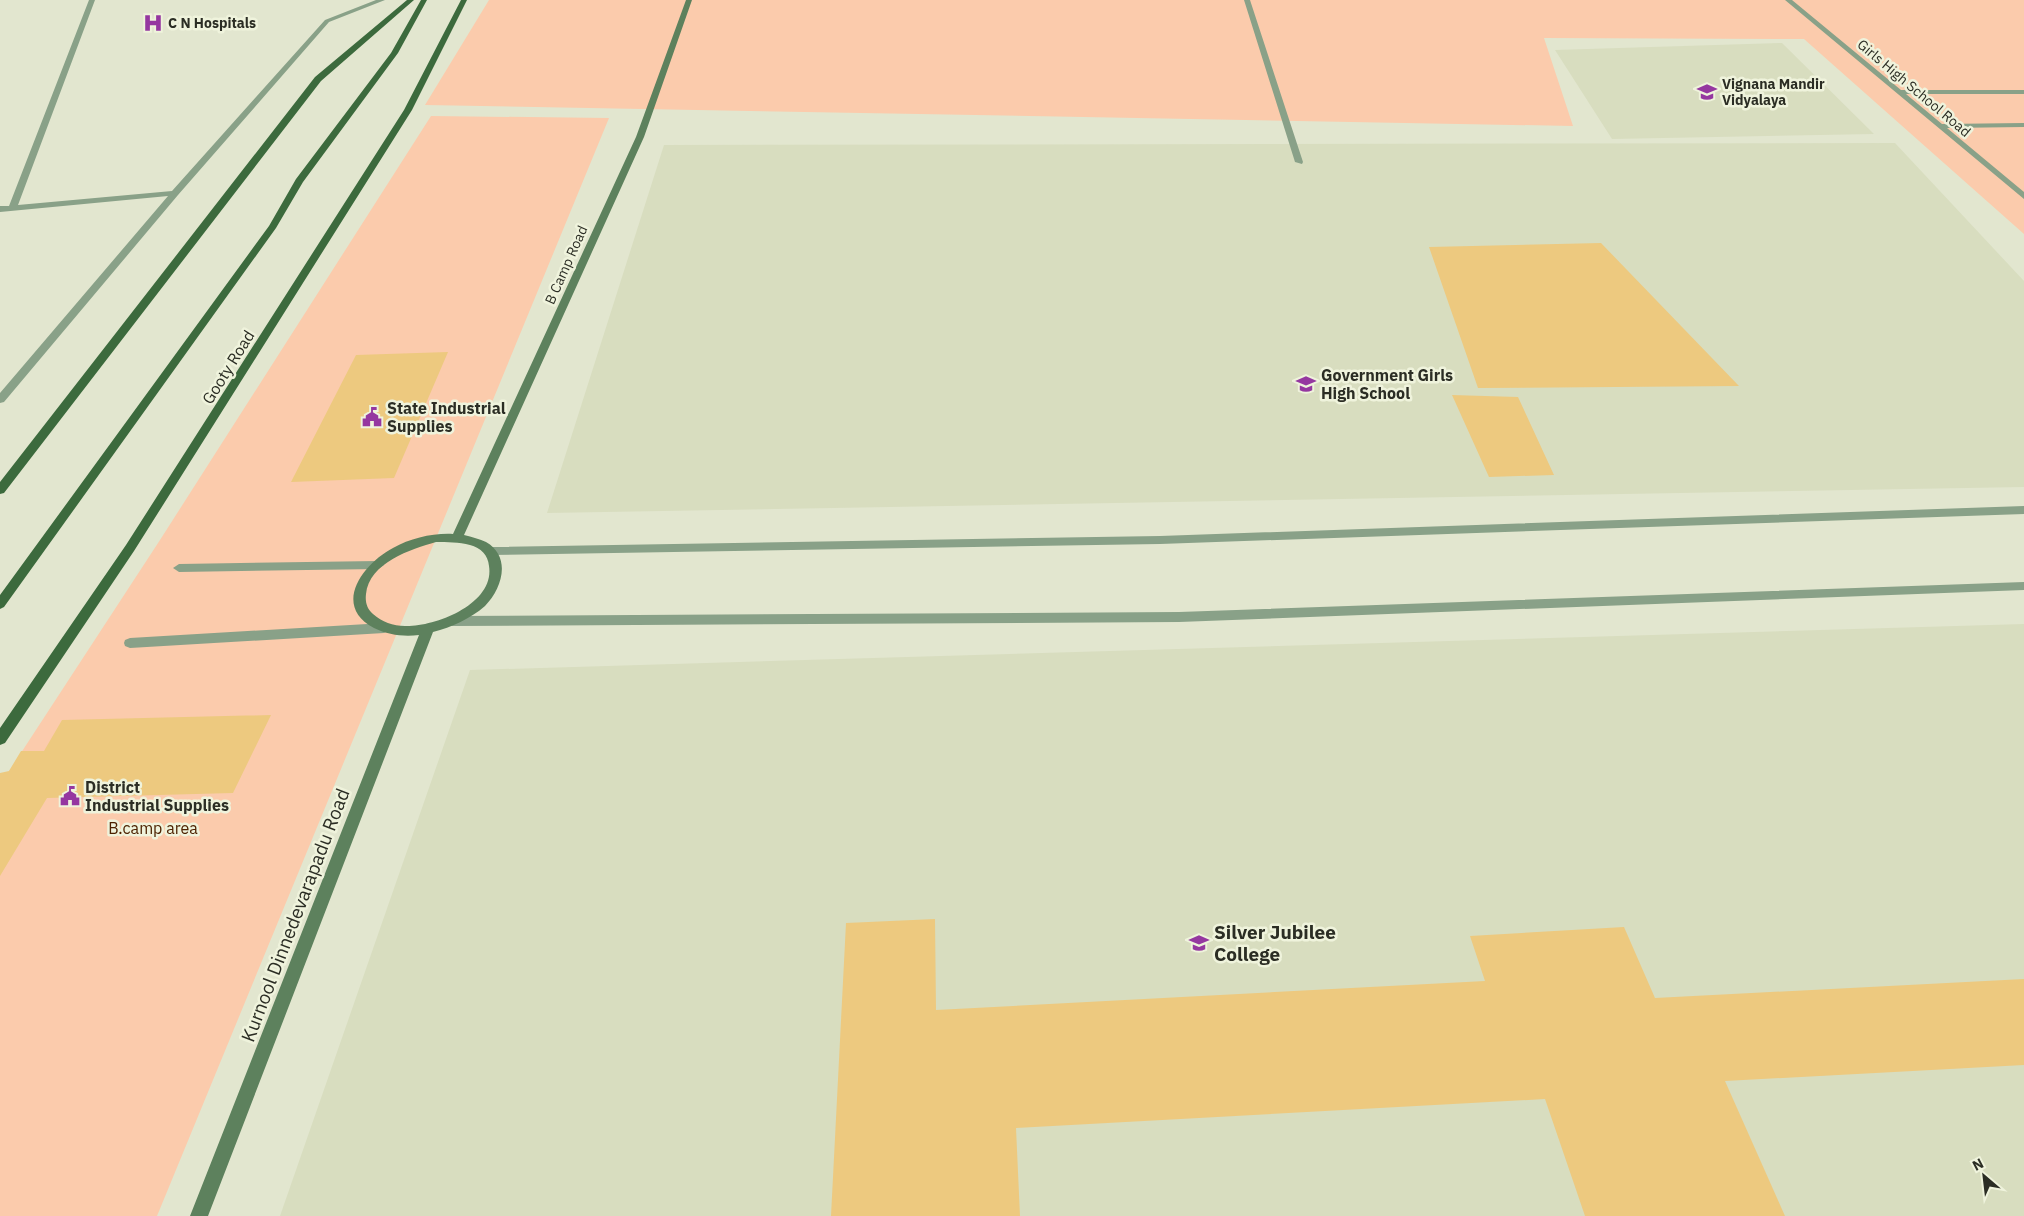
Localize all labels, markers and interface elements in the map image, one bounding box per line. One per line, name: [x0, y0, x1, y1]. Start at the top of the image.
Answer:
hospital icon: C N Hospitals: [142, 12, 164, 34]
place label: C N Hospitals: [168, 14, 256, 32]
street label: Girls High School Road: [1854, 35, 1974, 141]
place label: Vignana Mandir Vidyalaya: [1722, 75, 1825, 109]
school or university icon: Vignana Mandir Vidyalaya: [1696, 81, 1718, 103]
street label: B Camp Road: [541, 223, 591, 307]
street label: Gooty Road: [197, 326, 259, 408]
place label: Government Girls High School: [1321, 365, 1453, 403]
school or university icon: Government Girls High School: [1295, 373, 1317, 395]
place label: State Industrial Supplies: [387, 398, 506, 436]
public building icon: State Industrial Supplies: [361, 406, 383, 428]
place label: District Industrial Supplies: [85, 777, 229, 815]
public building icon: District Industrial Supplies: [59, 785, 81, 807]
street label: Kurnool Dinnedevarapadu Road: [235, 785, 355, 1045]
park label: B.camp area: [108, 818, 198, 838]
place label: Silver Jubilee College: [1214, 920, 1336, 966]
school or university icon: Silver Jubilee College: [1188, 932, 1210, 954]
north arrow: [1959, 1151, 2009, 1201]
text: N: [1969, 1154, 1987, 1175]

